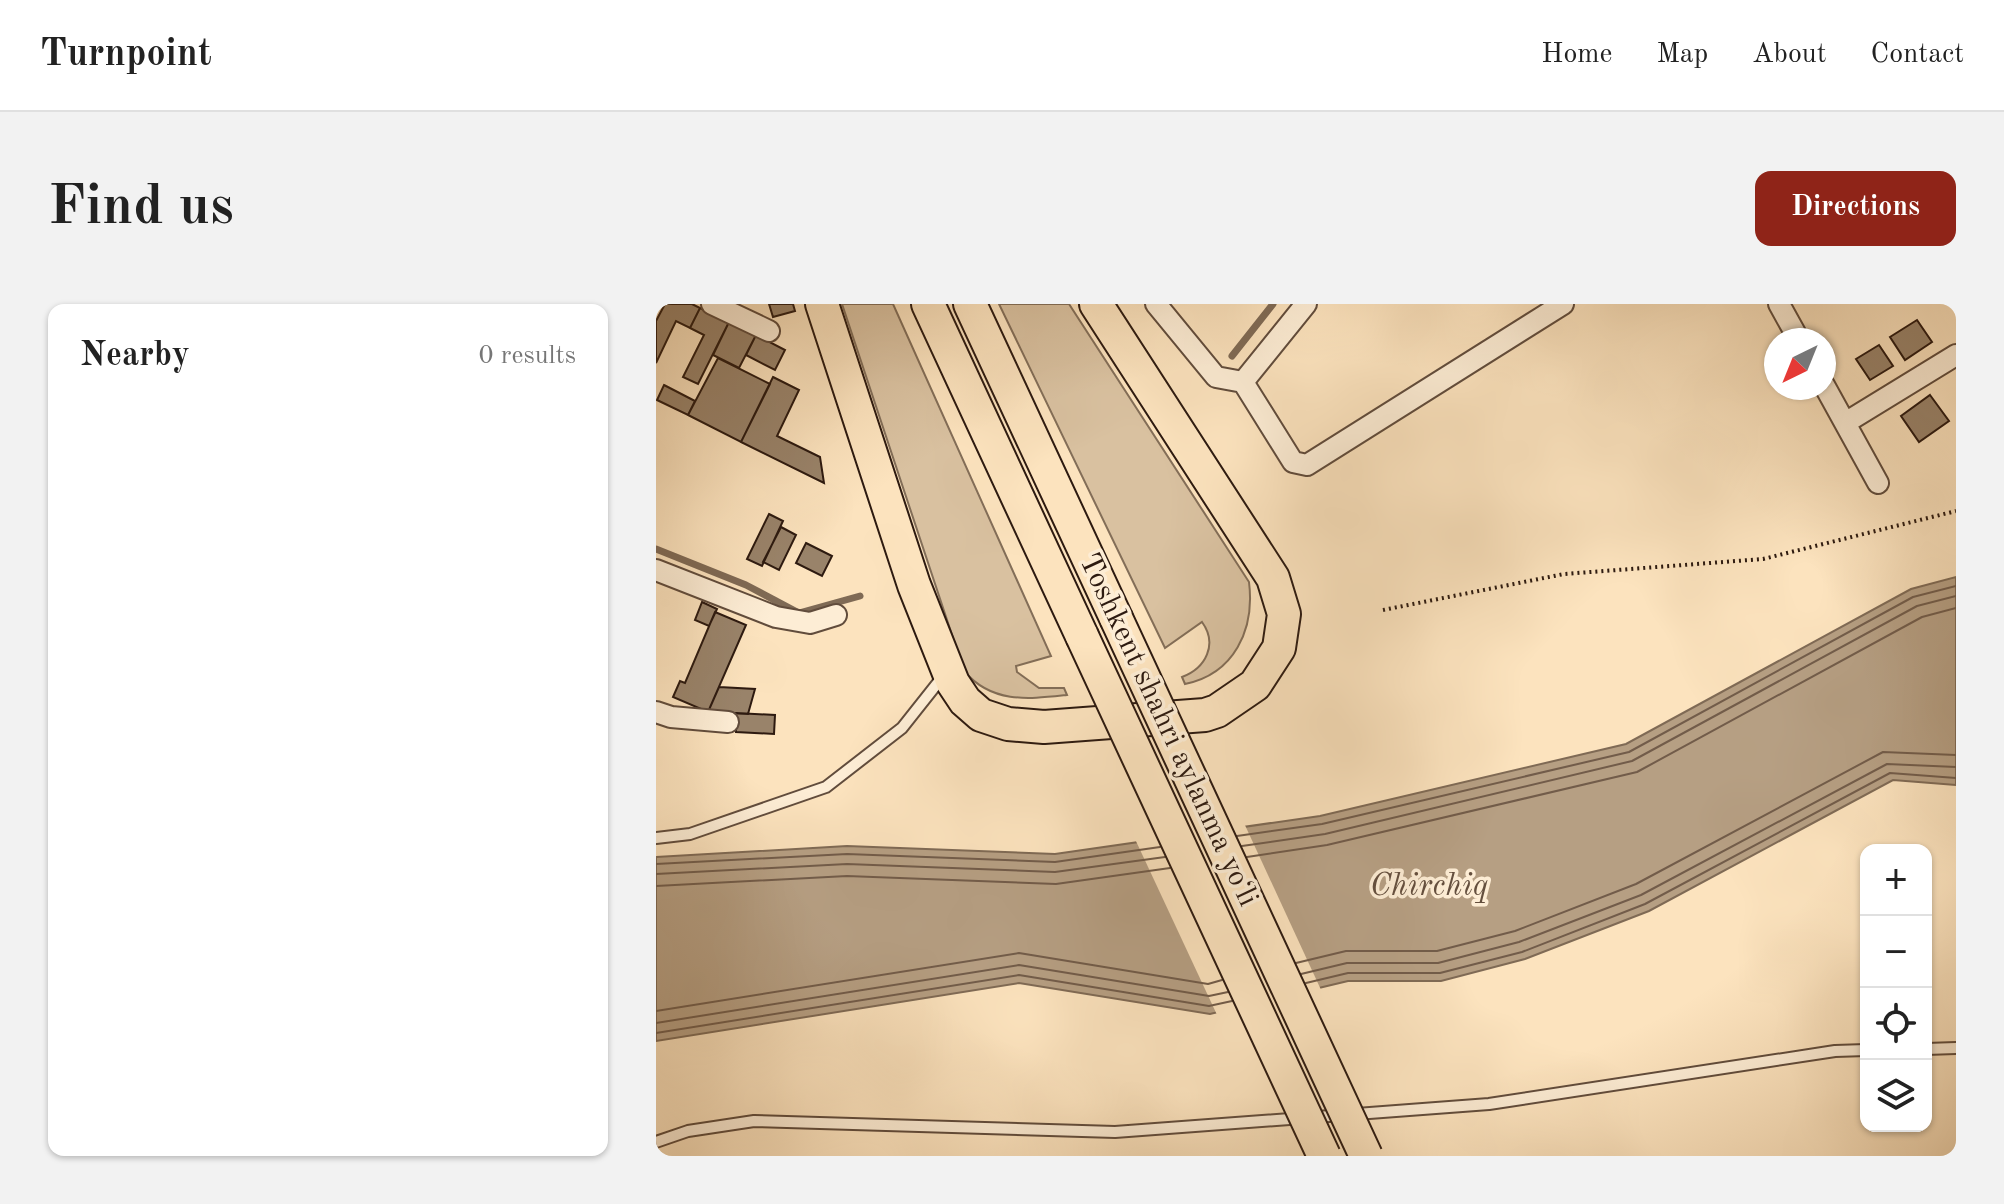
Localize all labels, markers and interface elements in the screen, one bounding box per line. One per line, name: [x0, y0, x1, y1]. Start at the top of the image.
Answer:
text: Turnpoint: [40, 36, 212, 74]
text: Home: [1541, 41, 1612, 69]
text: Map: [1656, 41, 1708, 69]
text: About: [1752, 41, 1827, 69]
text: Contact: [1871, 41, 1964, 69]
button: Directions: [1755, 171, 1956, 246]
text: Find us: [48, 180, 234, 236]
north arrow: [1764, 328, 1836, 400]
text: Nearby: [80, 339, 190, 373]
text: 0 results: [478, 343, 576, 369]
street label: Toshkent shahri aylanma yoʻli: [1073, 549, 1263, 911]
map controls: [1860, 844, 1932, 1132]
button: +: [1860, 844, 1932, 916]
water label: Chirchiq: [1370, 871, 1488, 903]
button: −: [1860, 916, 1932, 988]
button: locate: [1860, 988, 1932, 1060]
button: layers: [1860, 1060, 1932, 1132]

